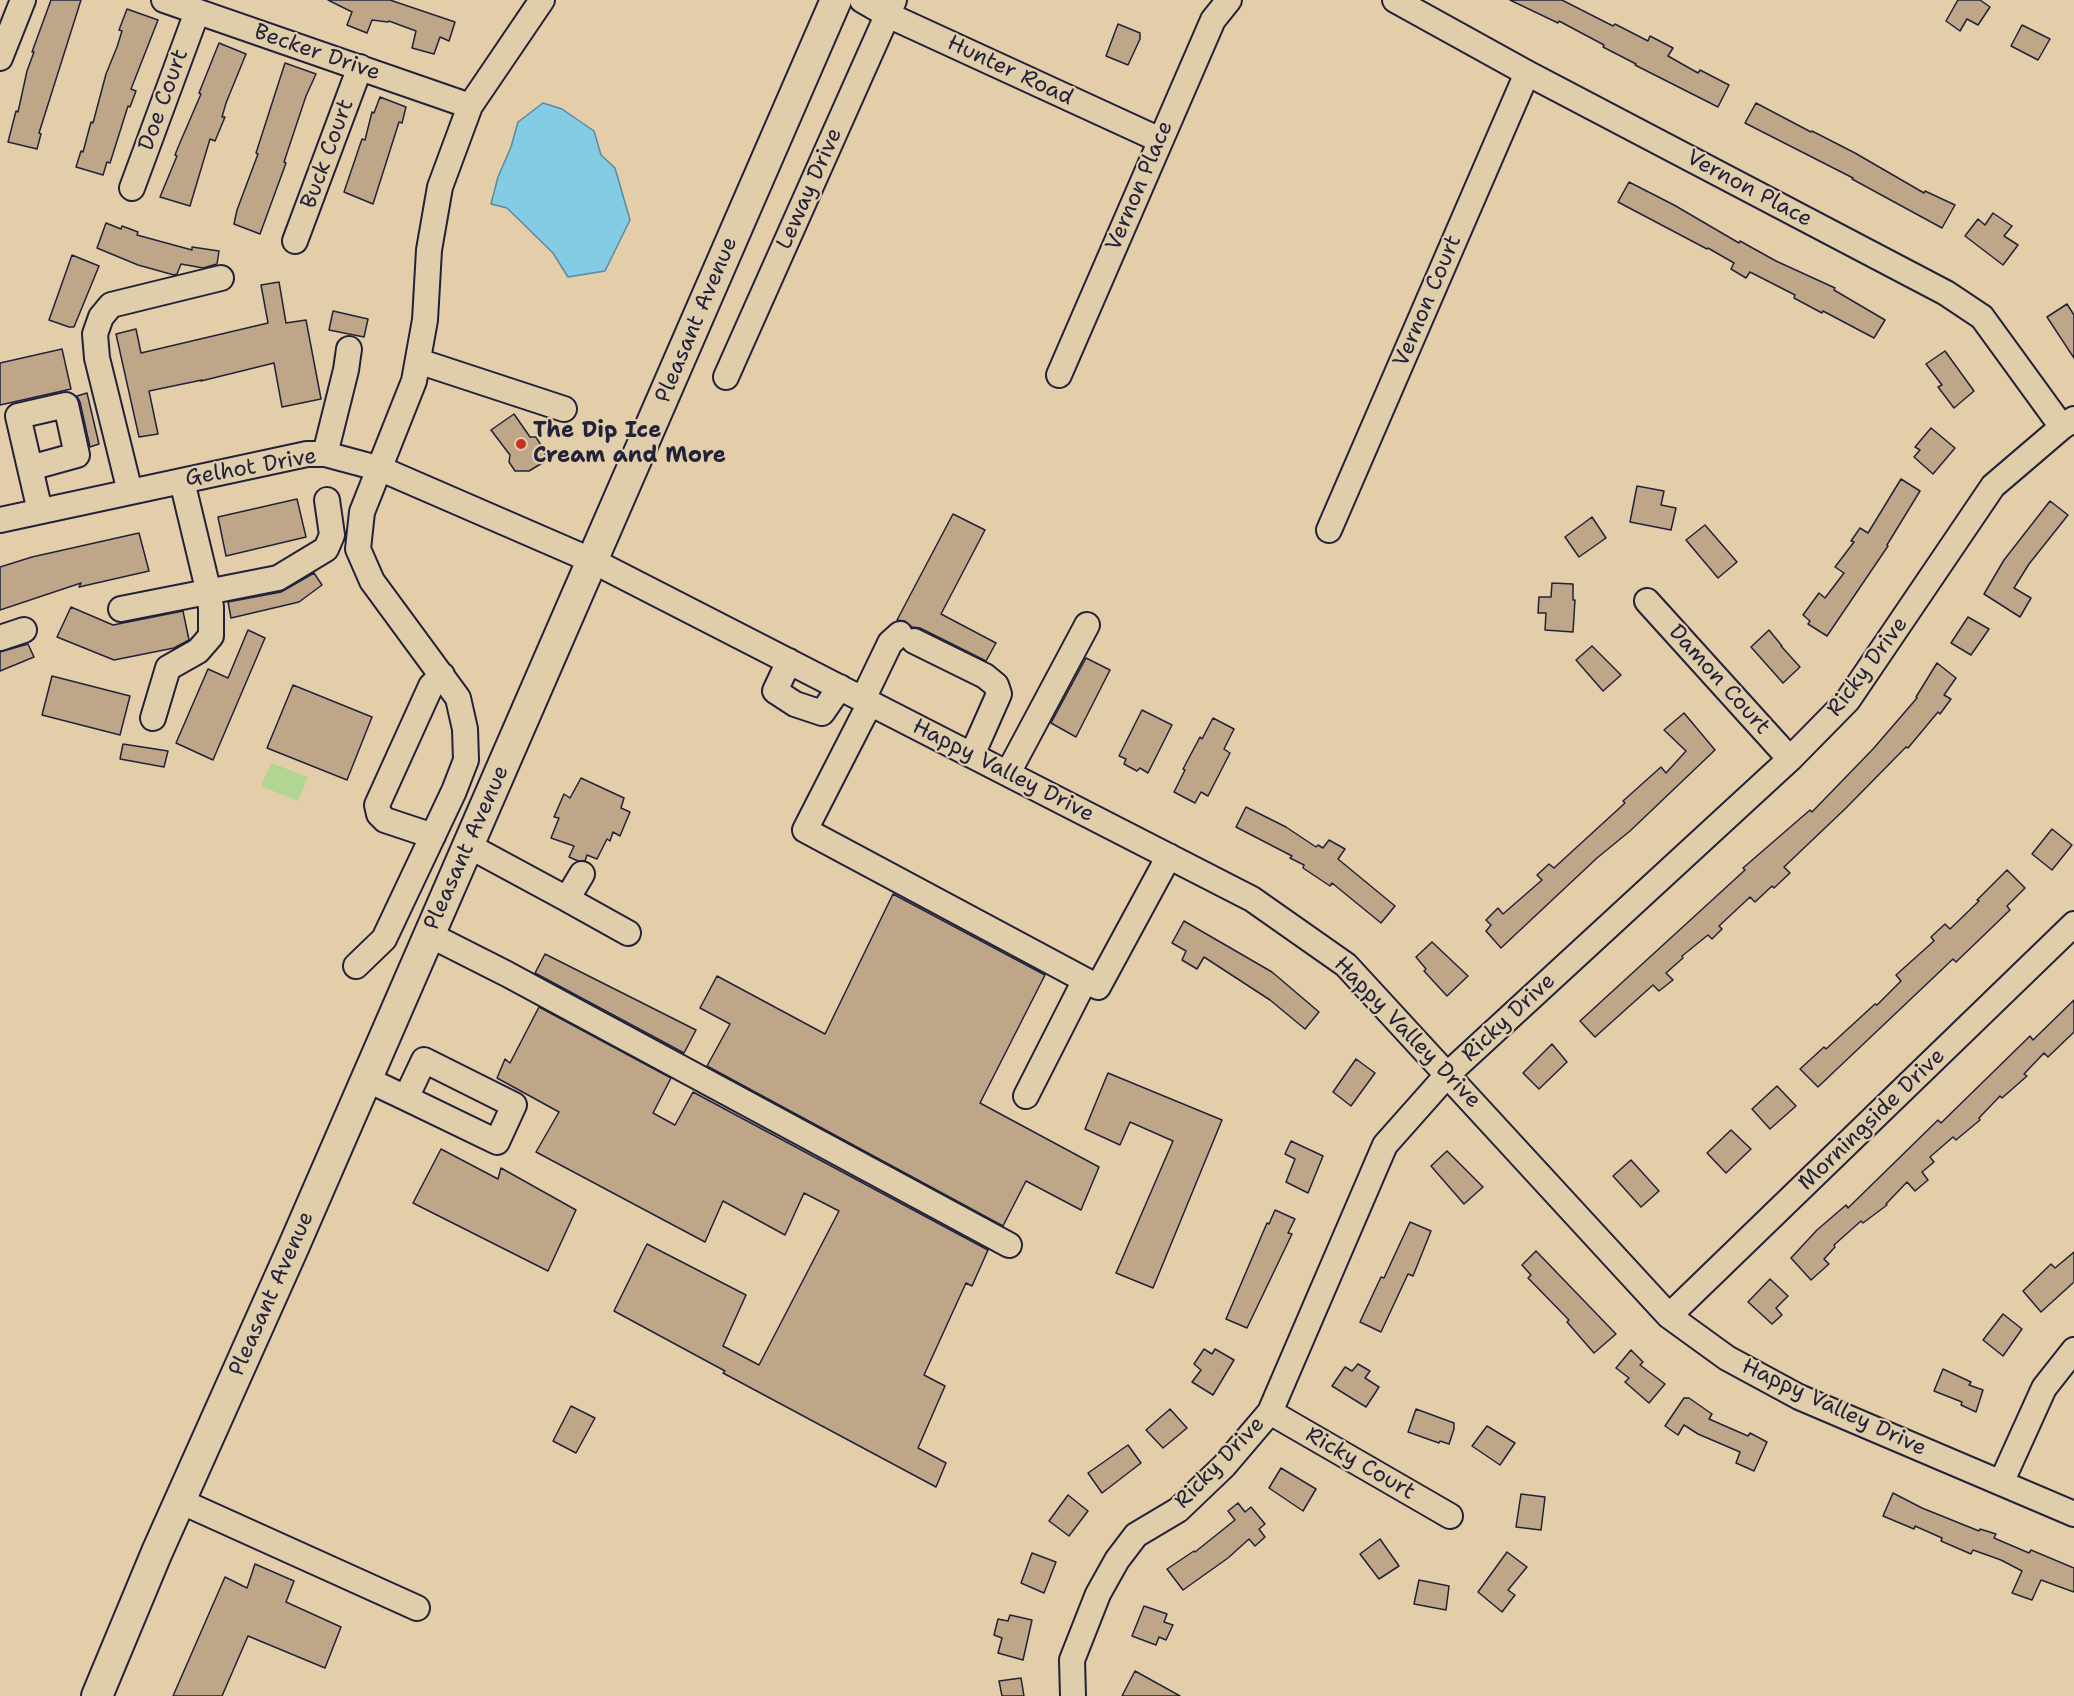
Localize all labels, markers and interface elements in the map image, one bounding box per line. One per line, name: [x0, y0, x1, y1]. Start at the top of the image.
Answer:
street label: Becker Drive: [251, 19, 383, 87]
street label: Hunter Road: [943, 30, 1077, 112]
street label: Doe Court: [134, 46, 194, 154]
street label: Buck Court: [296, 96, 360, 212]
street label: Vernon Place: [1101, 117, 1179, 255]
street label: Leway Drive: [772, 124, 848, 254]
street label: Vernon Place: [1682, 145, 1816, 233]
street label: Vernon Court: [1388, 231, 1468, 371]
street label: Pleasant Avenue: [650, 233, 744, 407]
place label: The Dip Ice Cream and More: [533, 418, 726, 470]
marker: The Dip Ice Cream and More: [514, 437, 528, 451]
street label: Gelhot Drive: [183, 443, 319, 493]
street label: Ricky Drive: [1822, 612, 1914, 722]
street label: Damon Court: [1663, 620, 1775, 740]
street label: Happy Valley Drive: [908, 714, 1098, 828]
street label: Pleasant Avenue: [419, 762, 515, 934]
street label: Happy Valley Drive: [1328, 952, 1486, 1114]
street label: Ricky Drive: [1457, 968, 1561, 1068]
street label: Morningside Drive: [1793, 1043, 1951, 1197]
street label: Pleasant Avenue: [224, 1208, 320, 1380]
street label: Happy Valley Drive: [1738, 1354, 1930, 1462]
street label: Ricky Drive: [1170, 1411, 1270, 1515]
street label: Ricky Court: [1300, 1422, 1420, 1506]

